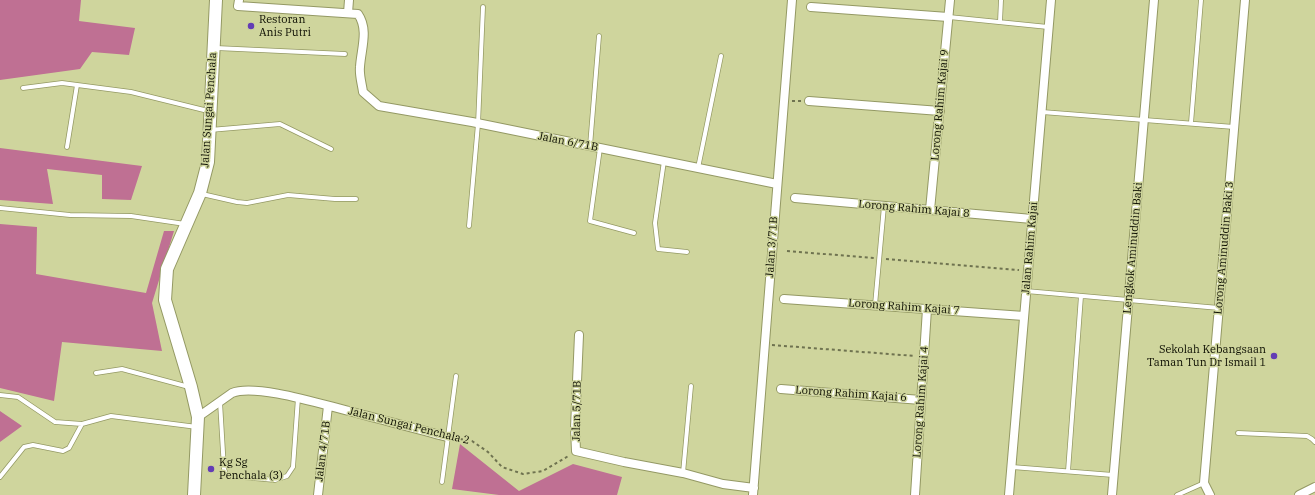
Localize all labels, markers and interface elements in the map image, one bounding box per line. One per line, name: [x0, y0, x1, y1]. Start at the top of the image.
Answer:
place label: Restoran Anis Putri: [259, 13, 311, 39]
marker: Restoran Anis Putri: [246, 21, 256, 31]
street label: Lorong Rahim Kajai 9: [929, 49, 951, 161]
street label: Jalan Sungai Penchala: [198, 52, 220, 168]
street label: Jalan 6/71B: [537, 130, 599, 154]
street label: Lorong Aminuddin Baki 3: [1212, 181, 1236, 315]
street label: Lengkok Aminuddin Baki: [1121, 182, 1145, 314]
street label: Lorong Rahim Kajai 8: [858, 198, 970, 220]
street label: Jalan Rahim Kajai: [1019, 201, 1041, 295]
street label: Jalan 3/71B: [763, 216, 781, 278]
street label: Lorong Rahim Kajai 7: [848, 297, 960, 317]
place label: Sekolah Kebangsaan Taman Tun Dr Ismail 1: [1147, 343, 1266, 369]
street label: Lorong Rahim Kajai 4: [911, 346, 931, 458]
marker: Sekolah Kebangsaan Taman Tun Dr Ismail 1: [1269, 351, 1279, 361]
street label: Jalan 5/71B: [570, 380, 584, 442]
street label: Lorong Rahim Kajai 6: [795, 384, 907, 404]
street label: Jalan Sungai Penchala 2: [347, 405, 471, 447]
street label: Jalan 4/71B: [313, 420, 333, 482]
place label: Kg Sg Penchala (3): [219, 456, 283, 482]
marker: Kg Sg Penchala (3): [206, 464, 216, 474]

